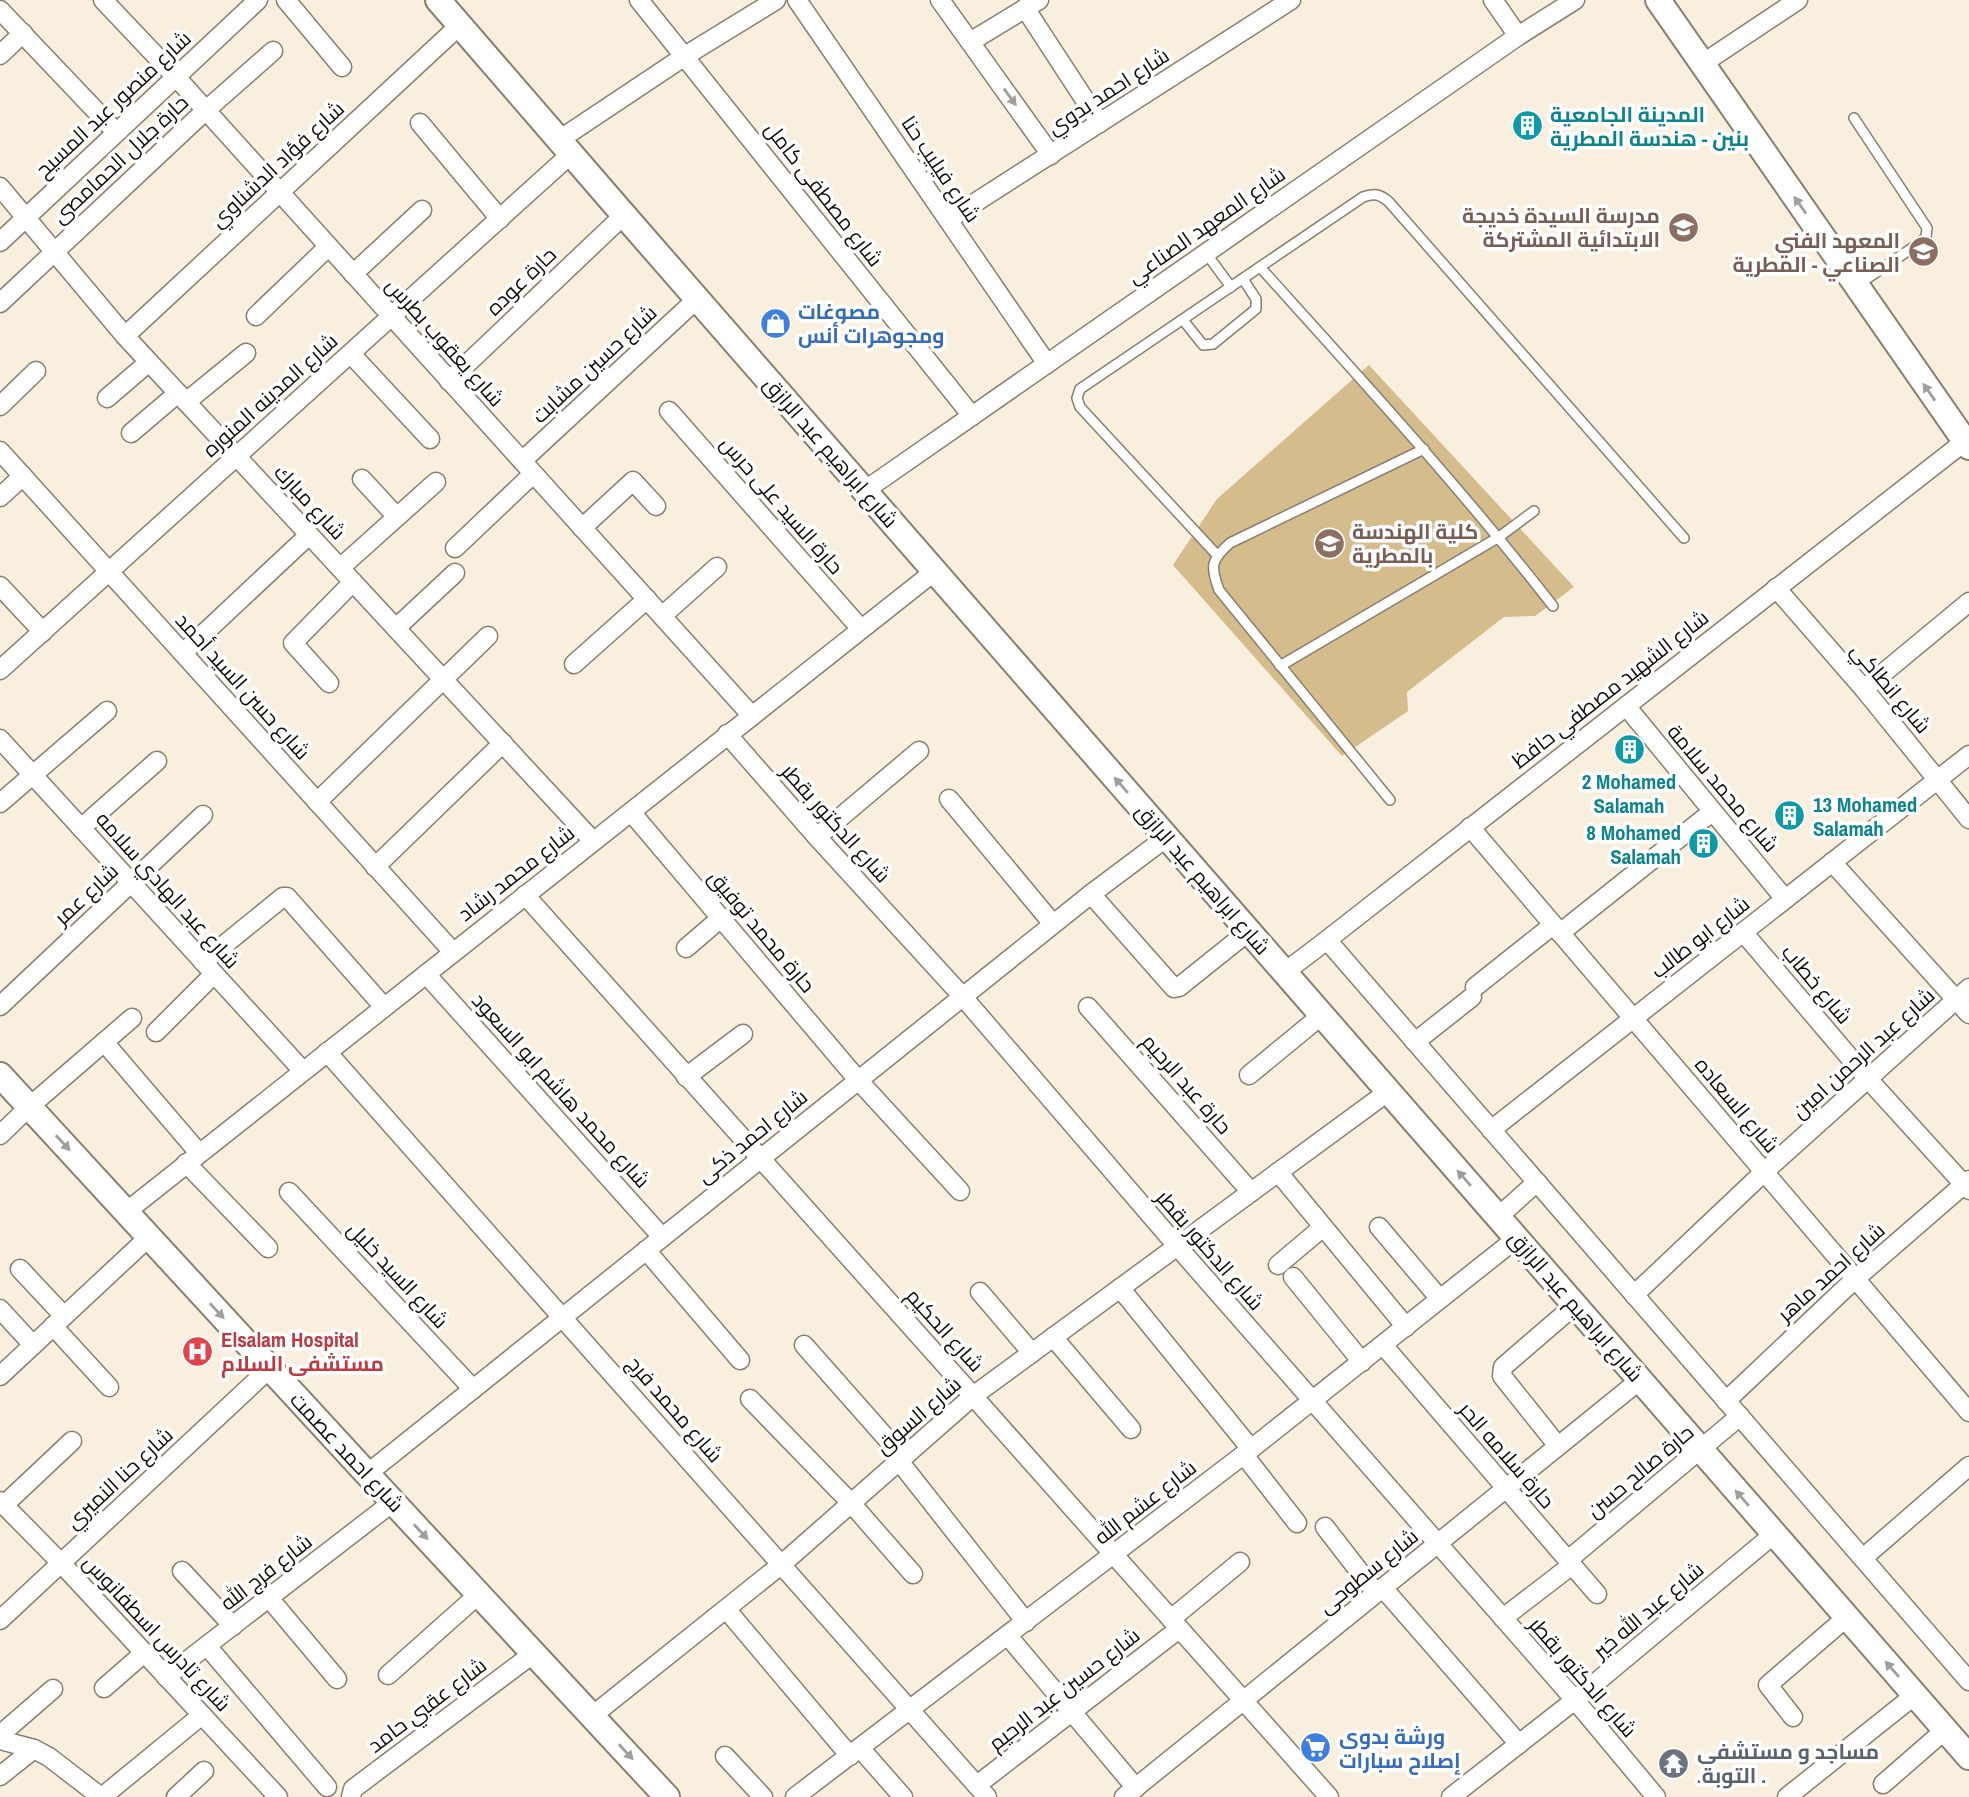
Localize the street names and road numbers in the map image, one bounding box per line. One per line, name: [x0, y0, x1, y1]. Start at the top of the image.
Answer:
street label: شارع منصور عبد المسيح: [29, 24, 197, 184]
street label: شارع احمد بدوي: [1041, 41, 1176, 143]
street label: حارة جلال الحمامصى: [45, 88, 195, 230]
street label: شارع فؤاد الدشناوي: [204, 94, 352, 235]
street label: شارع فيليب حنا: [895, 110, 987, 228]
street label: شارع مصطفى كامل: [758, 115, 890, 273]
street label: شارع المعهد الصناعي: [1121, 159, 1292, 292]
street label: حارة عوده: [479, 240, 563, 322]
street label: شارع يعقوب بطرس: [379, 271, 511, 413]
street label: شارع حسين مشابت: [525, 298, 663, 430]
street label: شارع المدينه المنوره: [196, 326, 344, 464]
street label: شارع ابراهيم عبد الرازق: [757, 370, 905, 534]
street label: حارة السيد على حرس: [714, 430, 850, 580]
street label: شارع مبارك: [268, 458, 352, 546]
street label: شارع الشهيد مصطفي حافظ: [1506, 603, 1716, 777]
street label: شارع حسن السيد أحمد: [169, 606, 317, 766]
street label: شارع انطاكي: [1843, 636, 1938, 741]
street label: شارع محمد سلامة: [1661, 718, 1785, 858]
street label: شارع الدكتور بقطر: [774, 756, 897, 889]
street label: شارع ابراهيم عبد الرازق: [1129, 797, 1277, 961]
street label: شارع عبد الهادي سلامه: [88, 805, 246, 976]
street label: شارع محمد رشاد: [451, 818, 581, 928]
street label: شارع عمر: [47, 857, 125, 932]
street label: حارة محمد توفيق: [702, 863, 822, 999]
street label: شارع ابو طالب: [1644, 889, 1756, 985]
street label: شارع خطاب: [1775, 938, 1859, 1030]
street label: شارع عبد الرحمن امين: [1785, 981, 1941, 1125]
street label: شارع محمد هاشم ابو السعود: [465, 986, 657, 1194]
street label: حارة عبد الرحيم: [1135, 1028, 1239, 1140]
street label: شارع السعاده: [1688, 1051, 1786, 1159]
street label: شارع احمد ذكى: [690, 1082, 814, 1190]
street label: شارع الدكتور بقطر: [1149, 1183, 1270, 1316]
street label: شارع السيد خليل: [341, 1215, 455, 1335]
street label: شارع احمد ماهر: [1770, 1216, 1891, 1329]
street label: شارع ابراهيم عبد الرازق: [1502, 1224, 1650, 1388]
street label: شارع الحكيم: [900, 1282, 990, 1378]
street label: شارع محمد فرج: [620, 1349, 730, 1469]
street label: شارع السوق: [869, 1370, 967, 1460]
street label: شارع احمد عصمت: [284, 1386, 410, 1518]
street label: حارة سلامه الحر: [1452, 1395, 1561, 1515]
street label: حارة صالح حسن: [1580, 1418, 1700, 1524]
street label: شارع حنا النميري: [59, 1421, 180, 1537]
street label: شارع عشم الله: [1088, 1453, 1202, 1551]
street label: شارع سطوحى: [1312, 1522, 1424, 1620]
street label: شارع فرج الله: [214, 1527, 318, 1617]
street label: شارع تادرس اسطفانوس: [77, 1548, 237, 1718]
street label: شارع عبد الله خير: [1586, 1555, 1710, 1666]
street label: شارع الدكتور بقطر: [1522, 1610, 1643, 1743]
street label: شارع حسين عبد الرحيم: [982, 1621, 1146, 1757]
street label: شارع عقبي حامد: [362, 1651, 494, 1761]

